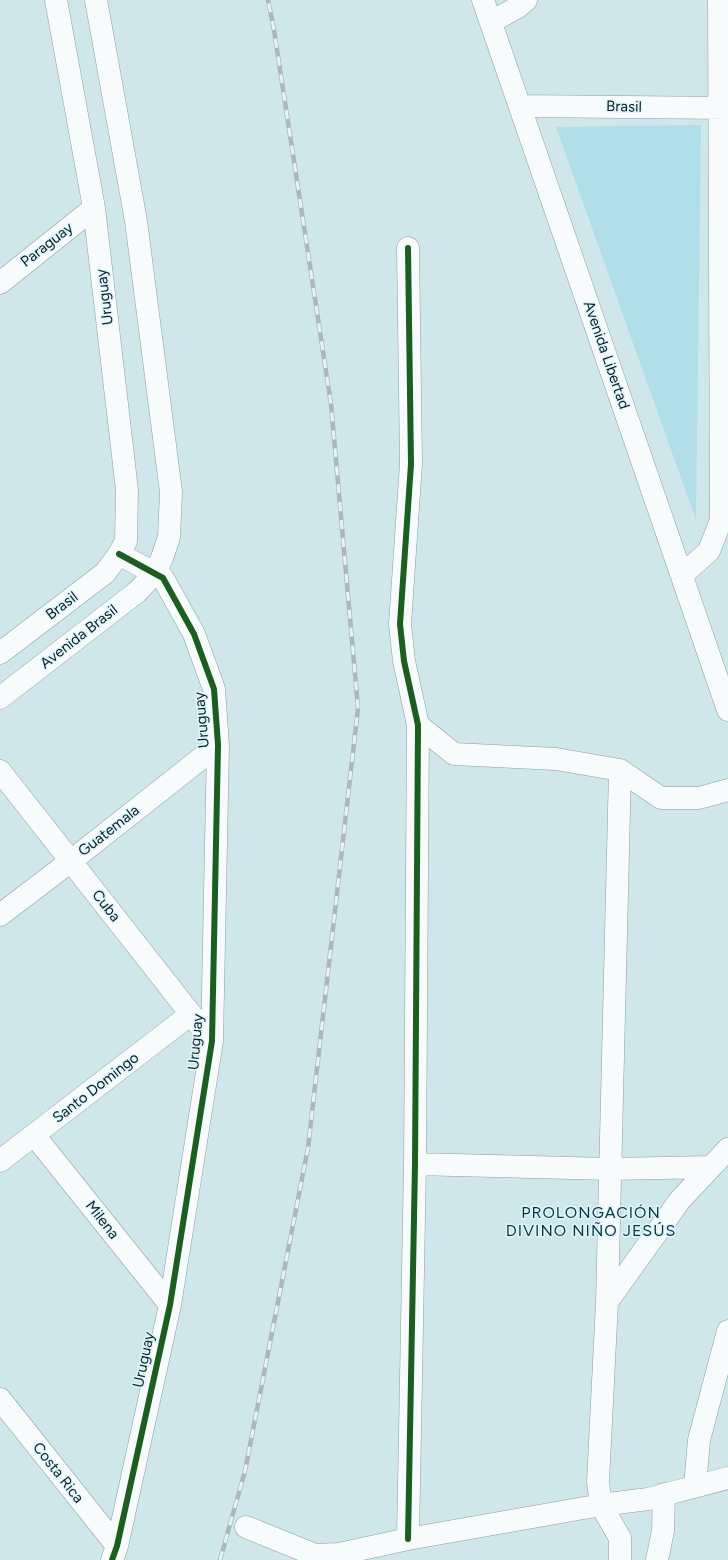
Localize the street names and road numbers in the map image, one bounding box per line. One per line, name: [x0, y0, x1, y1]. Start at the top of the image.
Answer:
street label: Brasil: [606, 98, 642, 116]
street label: Paraguay: [17, 219, 77, 271]
street label: Uruguay: [93, 268, 117, 326]
street label: Avenida Libertad: [579, 299, 633, 411]
street label: Brasil: [42, 588, 82, 624]
street label: Avenida Brasil: [37, 601, 121, 673]
street label: Uruguay: [191, 691, 213, 749]
street label: Guatemala: [75, 802, 143, 860]
street label: Cuba: [88, 886, 124, 926]
street label: Uruguay: [185, 1013, 207, 1071]
street label: Santo Domingo: [49, 1049, 143, 1127]
street label: Milena: [81, 1197, 123, 1243]
street label: Uruguay: [129, 1330, 159, 1390]
street label: Costa Rica: [29, 1439, 87, 1507]

